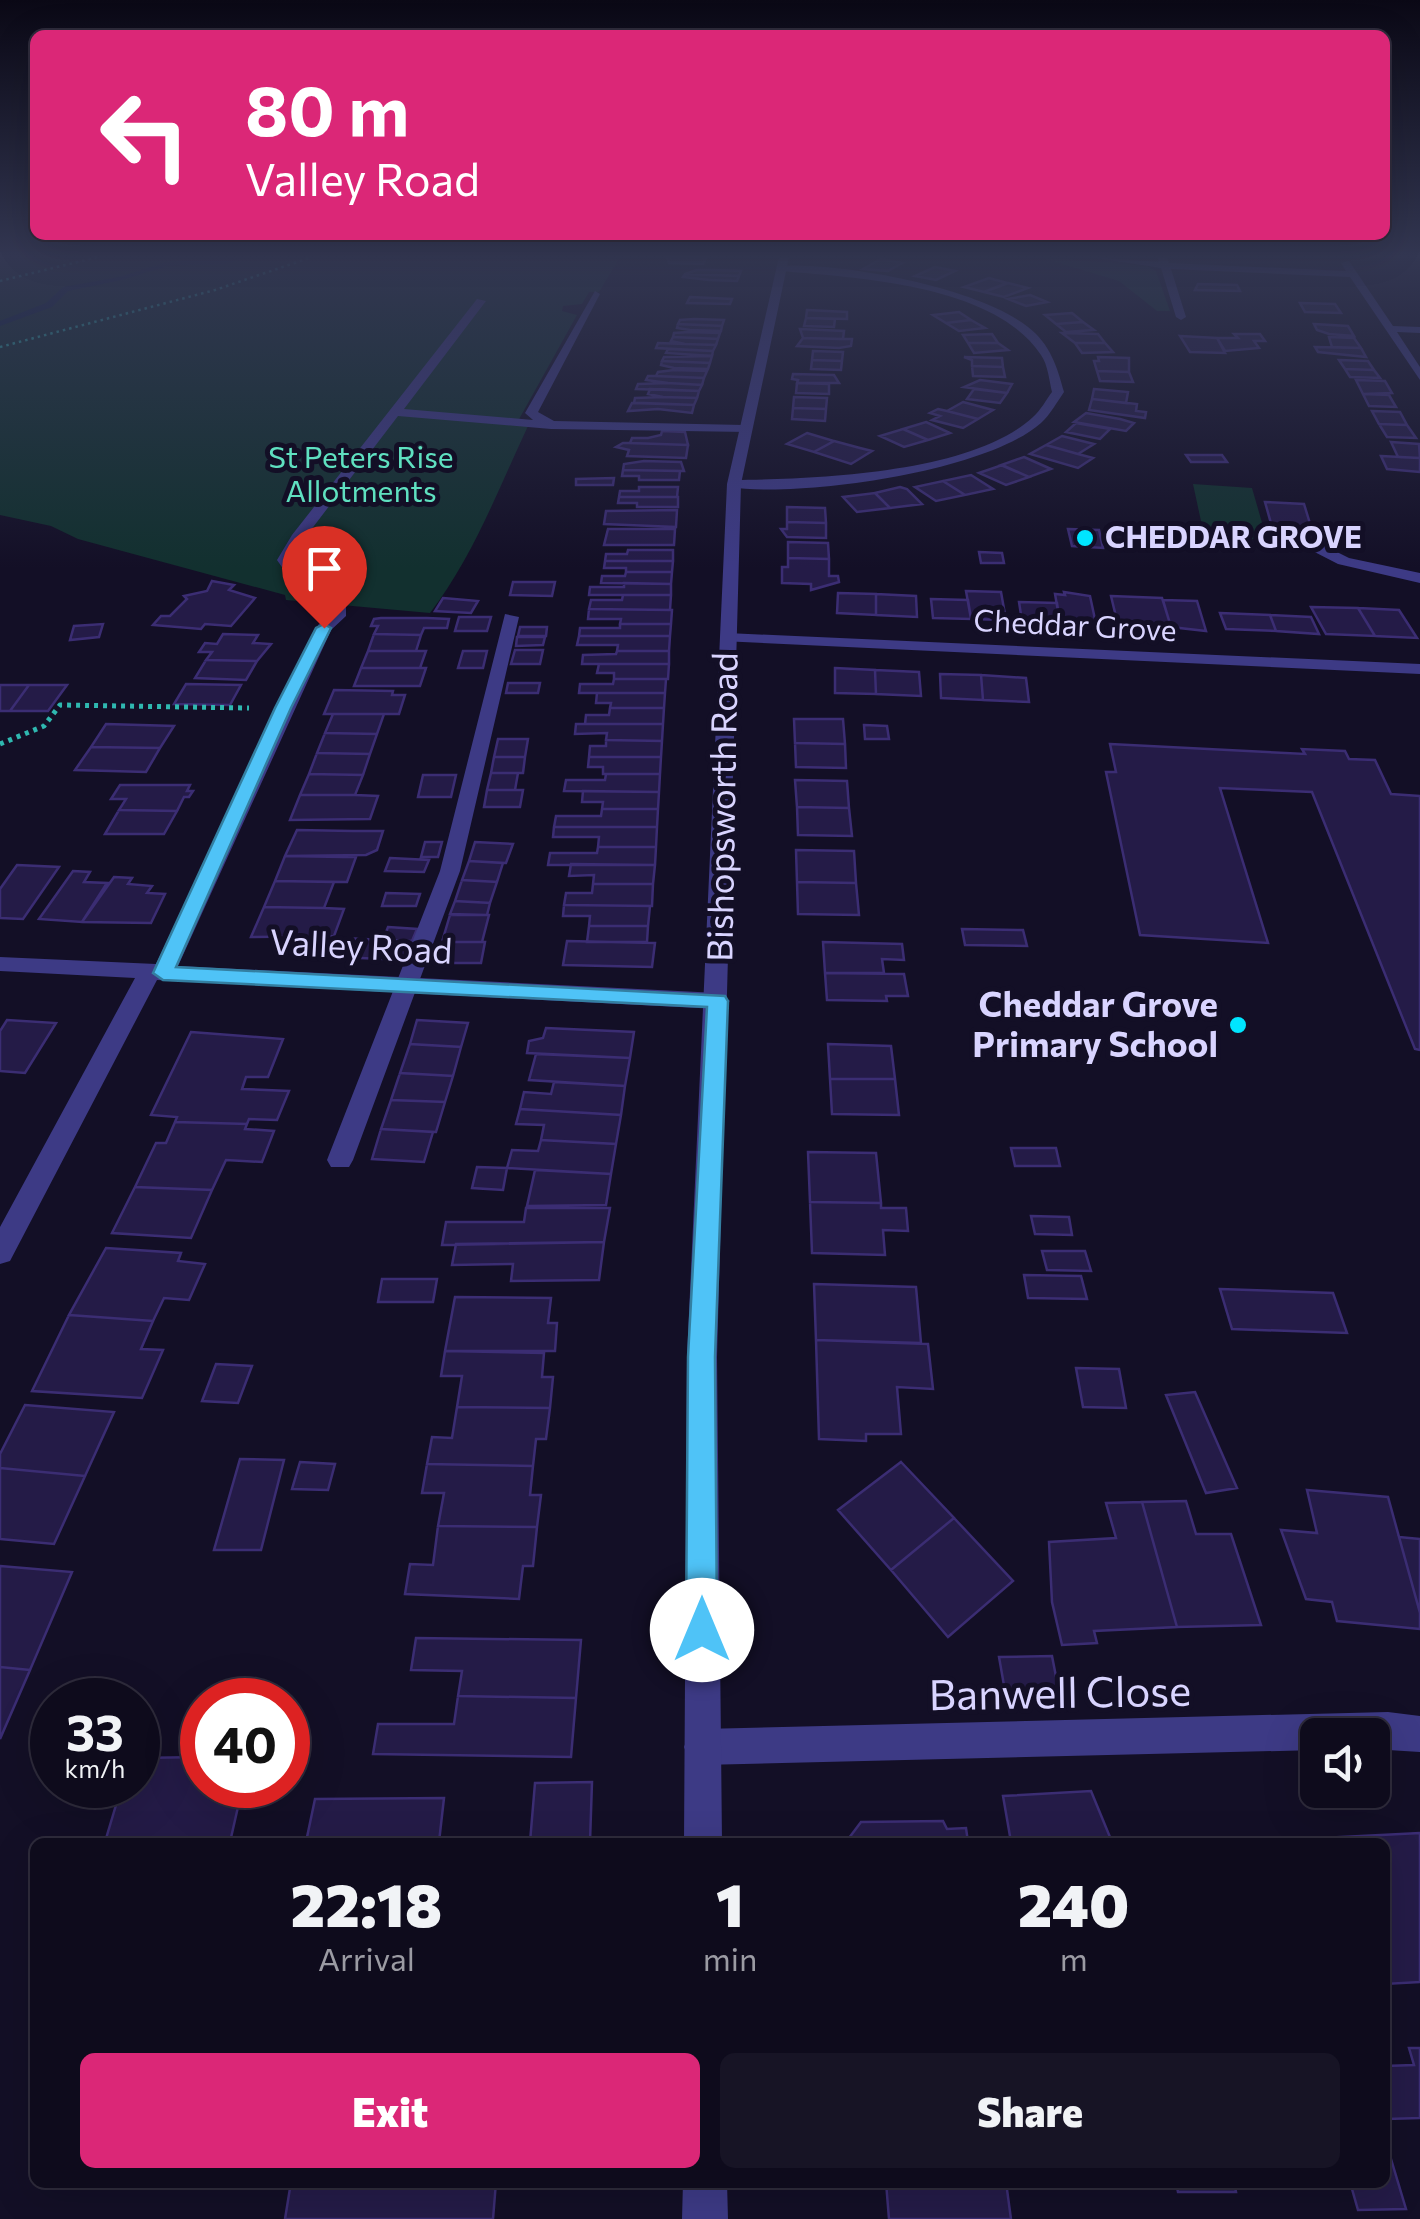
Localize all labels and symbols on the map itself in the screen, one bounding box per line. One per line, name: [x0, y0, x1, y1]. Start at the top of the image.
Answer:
park label: St Peters Rise Allotments: [268, 437, 454, 508]
place label: CHEDDAR GROVE: [1105, 517, 1362, 554]
pin: [282, 526, 367, 629]
marker: CHEDDAR GROVE: [1074, 527, 1096, 549]
street label: Cheddar Grove: [973, 600, 1178, 647]
street label: Bishopsworth Road: [696, 652, 745, 962]
street label: Valley Road: [269, 918, 454, 971]
place label: Cheddar Grove Primary School: [972, 981, 1218, 1064]
marker: Cheddar Grove Primary School: [1227, 1014, 1249, 1036]
position arrow: [650, 1578, 754, 1682]
street label: Banwell Close: [928, 1663, 1192, 1719]
speed limit sign: 40: [180, 1678, 310, 1808]

